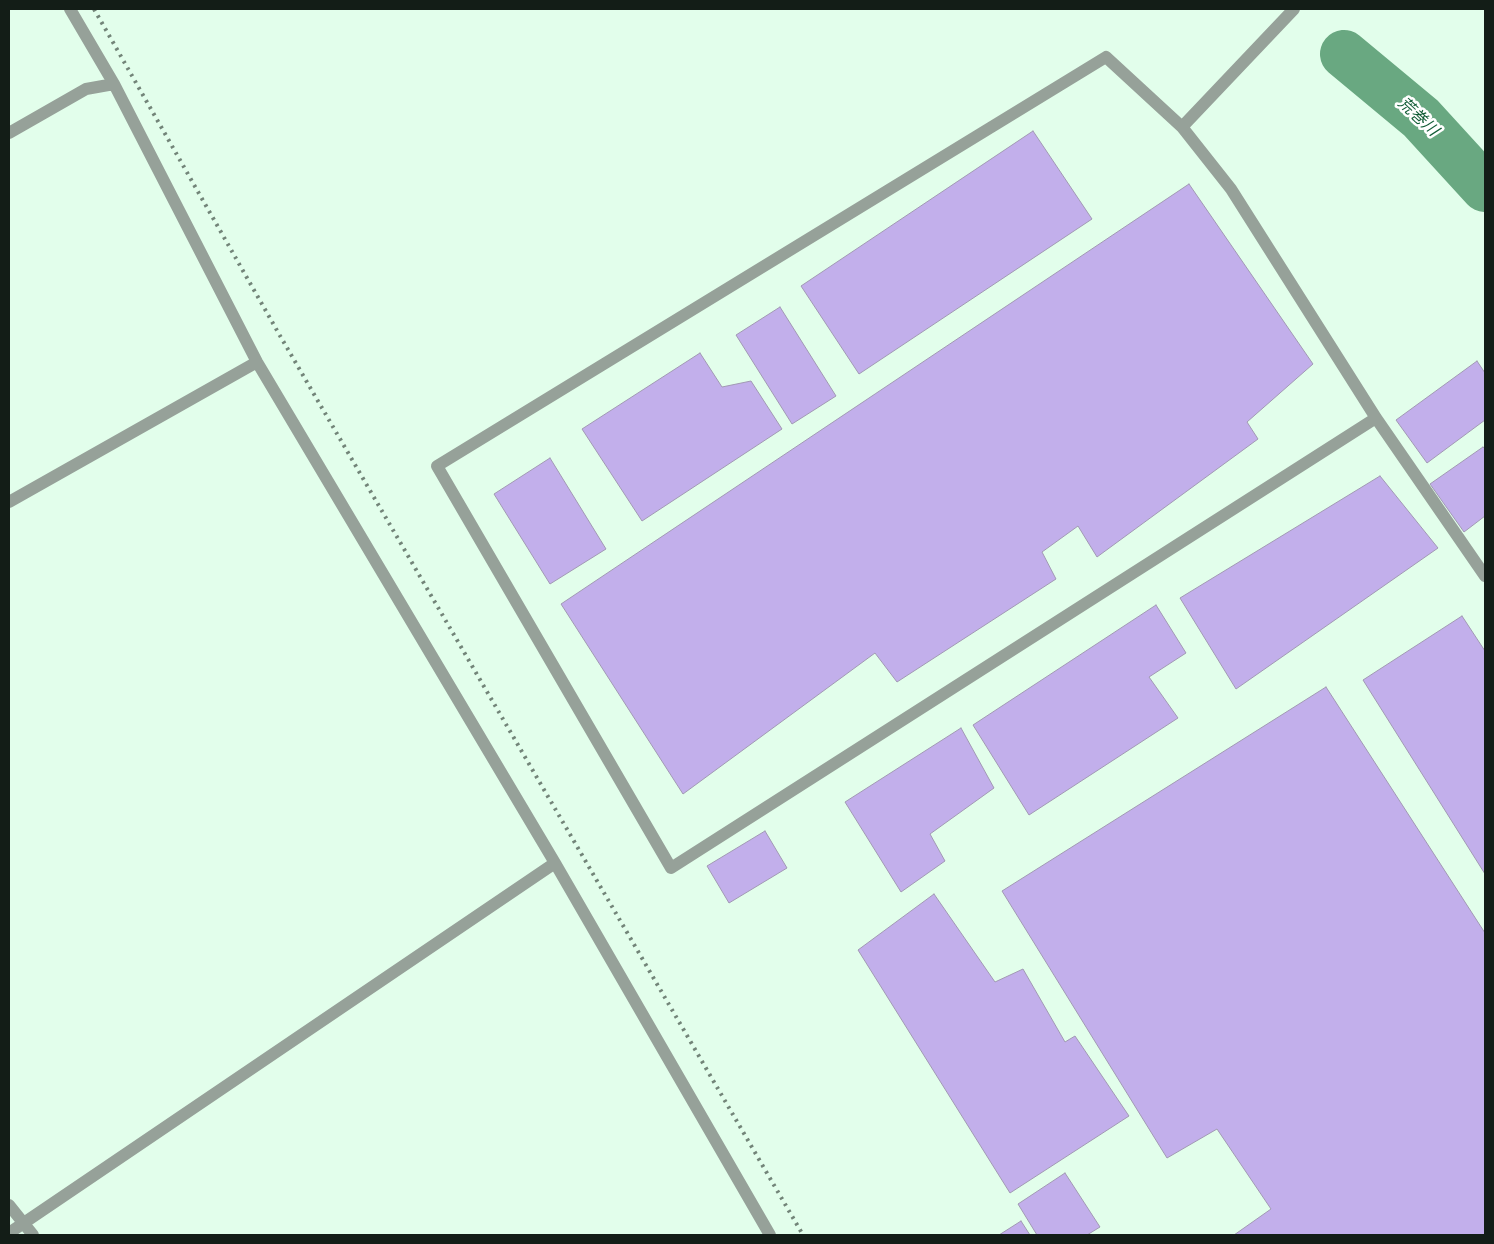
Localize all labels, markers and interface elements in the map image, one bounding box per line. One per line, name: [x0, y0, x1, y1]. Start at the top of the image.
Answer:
water label: 荒巻川: [1394, 94, 1442, 140]

